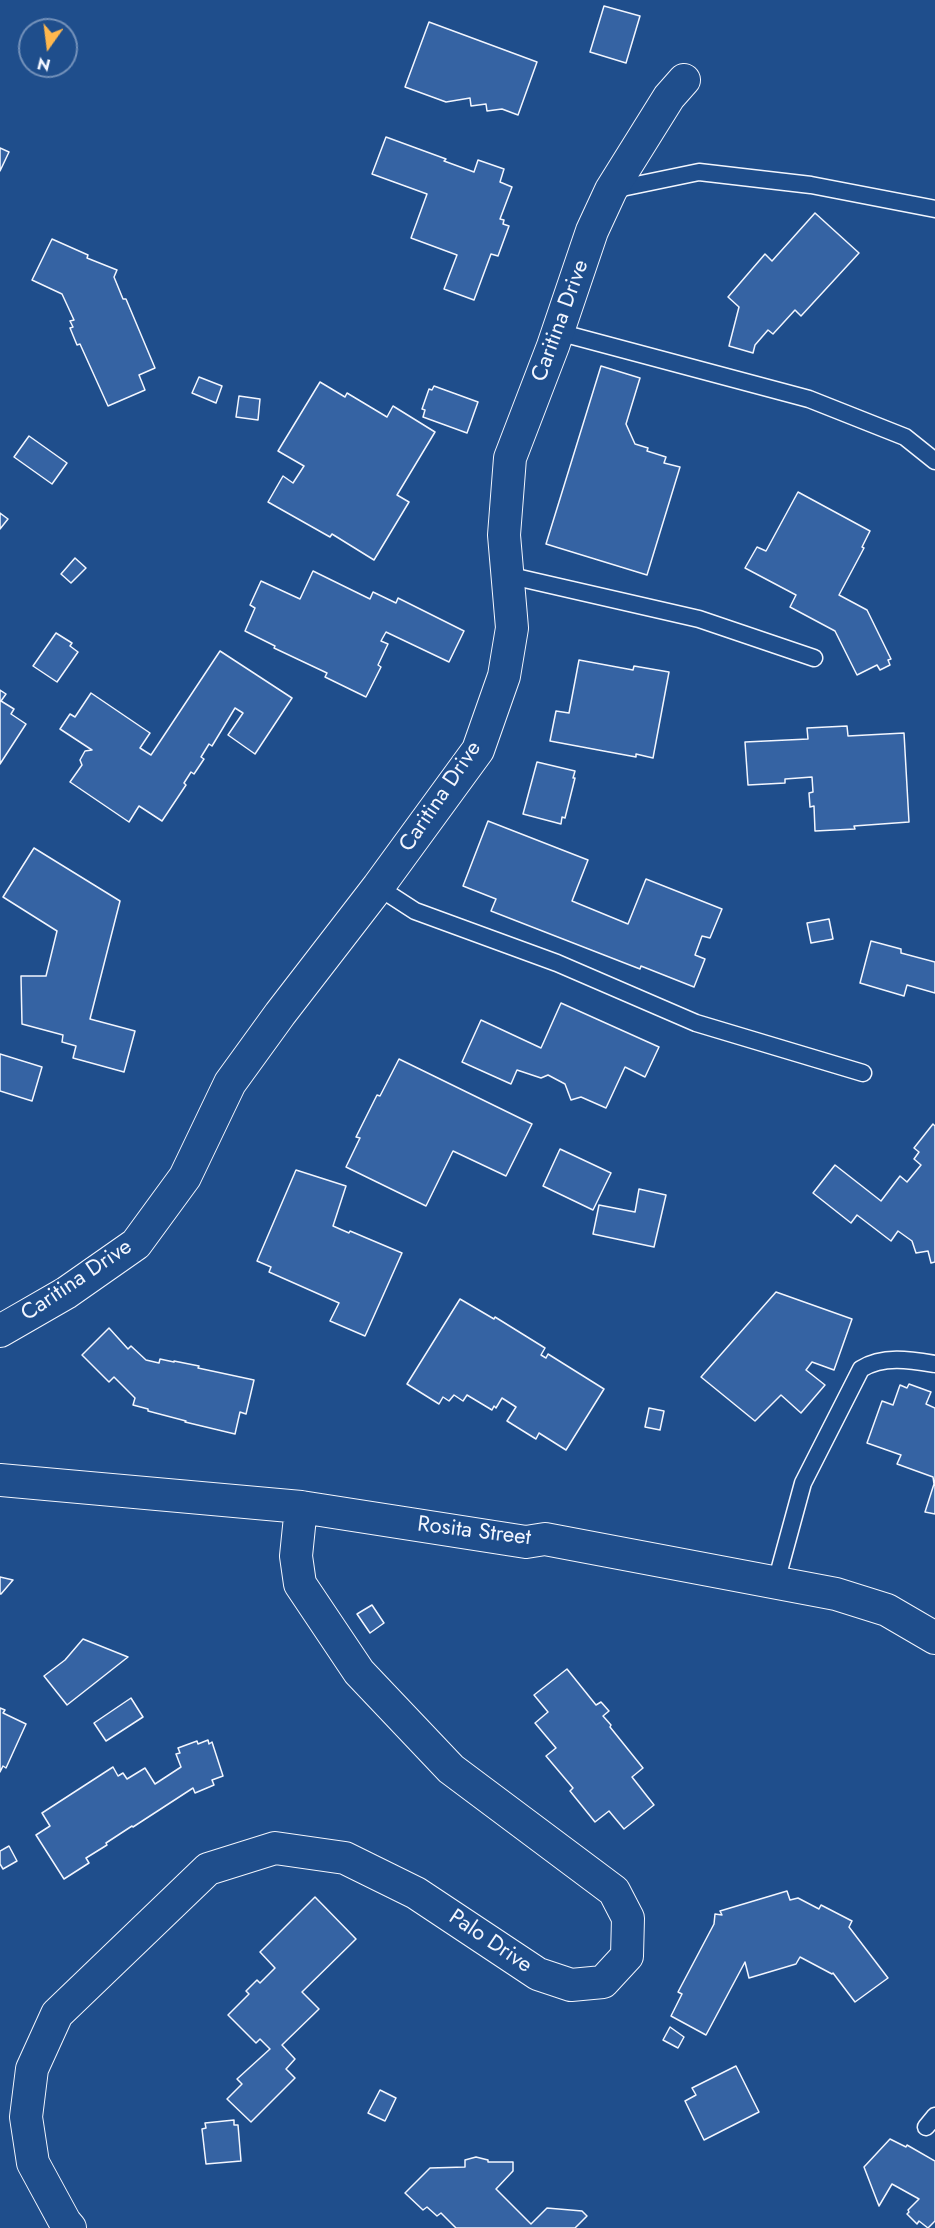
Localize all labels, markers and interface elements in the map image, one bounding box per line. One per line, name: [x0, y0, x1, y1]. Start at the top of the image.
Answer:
north arrow: [18, 18, 78, 78]
text: N: [35, 51, 53, 77]
street label: Caritina Drive: [527, 257, 595, 385]
street label: Caritina Drive: [394, 737, 488, 857]
street label: Caritina Drive: [17, 1234, 137, 1328]
street label: Rosita Street: [416, 1512, 532, 1552]
street label: Palo Drive: [443, 1905, 537, 1979]

